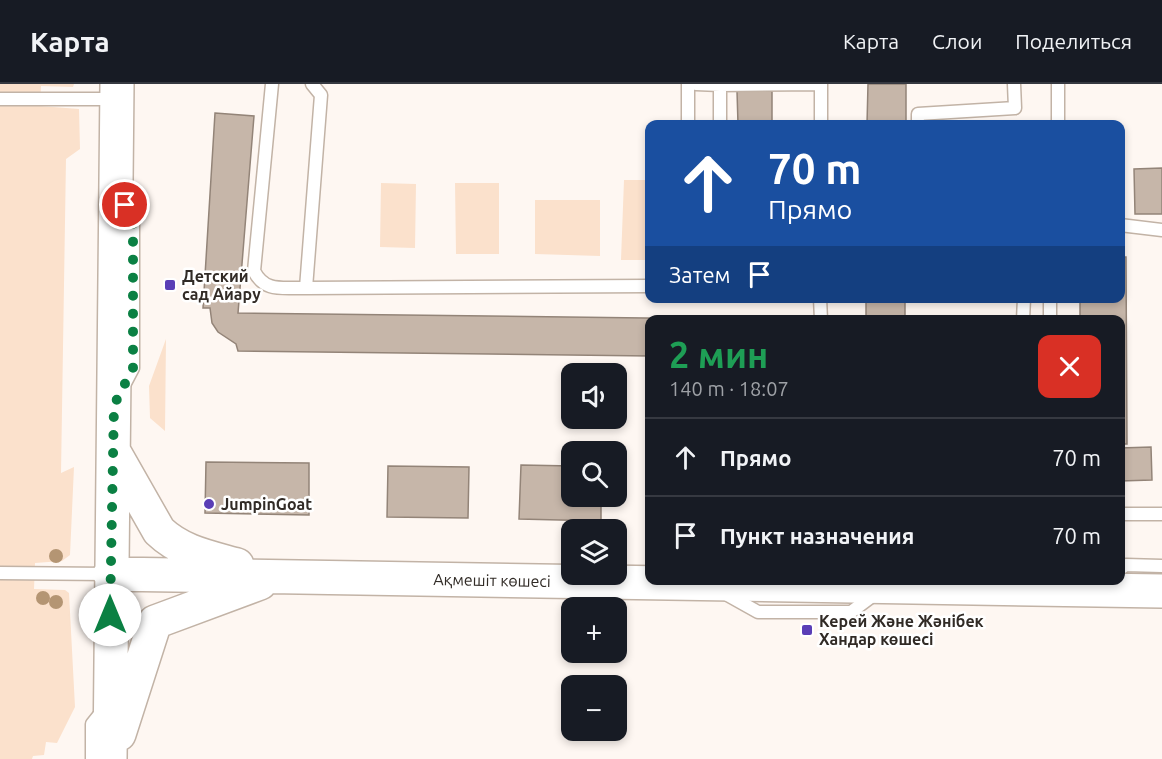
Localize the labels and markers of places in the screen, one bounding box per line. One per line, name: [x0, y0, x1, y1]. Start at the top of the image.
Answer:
pin: [99, 179, 150, 230]
place label: Детский сад Айару: [182, 267, 261, 303]
marker: Детский сад Айару: [163, 278, 177, 292]
place label: JumpinGoat: [221, 495, 312, 513]
marker: JumpinGoat: [202, 497, 216, 511]
place label: Керей Және Жәнібек Хандар көшесі: [819, 612, 984, 648]
marker: Керей Және Жәнібек Хандар көшесі: [800, 623, 814, 637]

